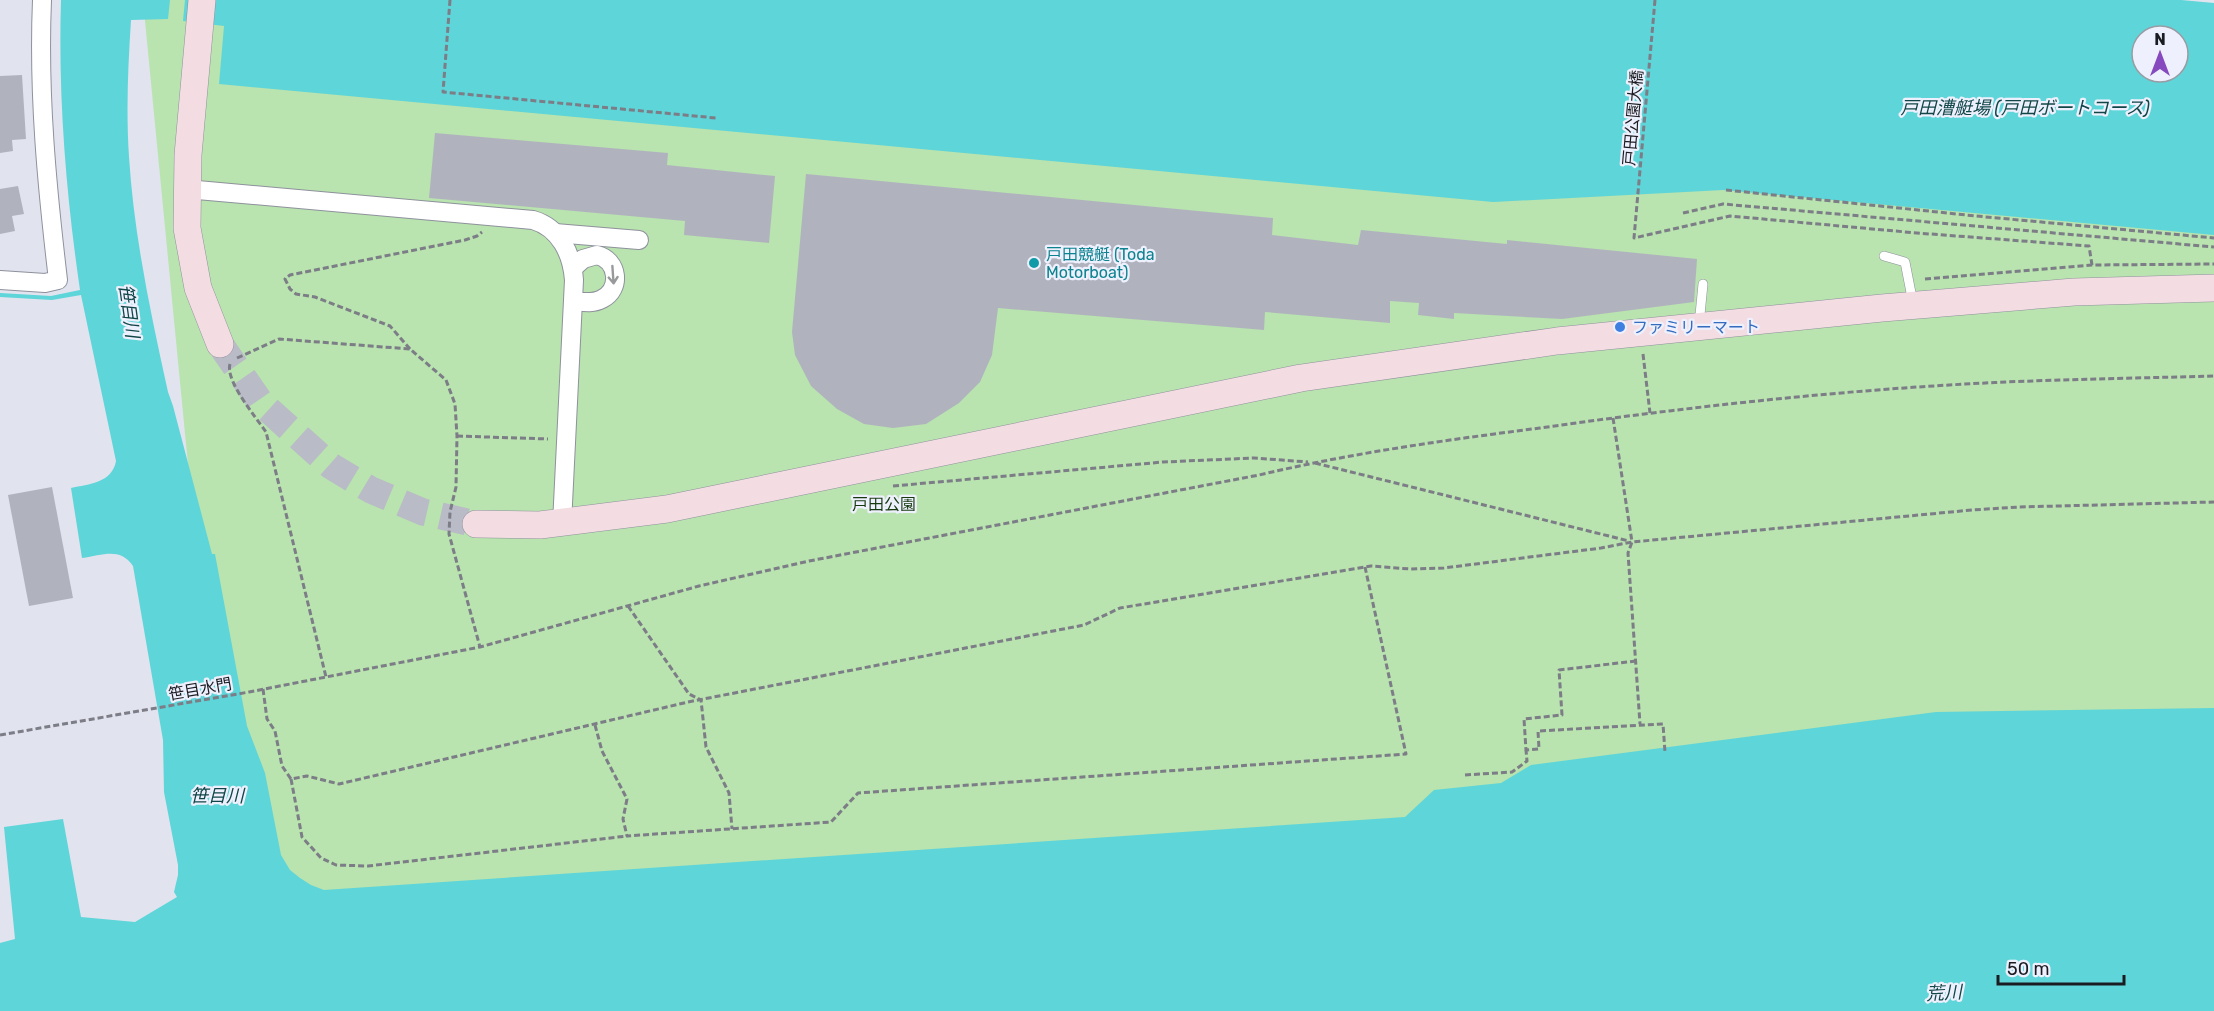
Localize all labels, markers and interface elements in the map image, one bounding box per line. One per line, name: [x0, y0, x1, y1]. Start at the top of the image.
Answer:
north arrow: [2130, 24, 2190, 84]
text: N: [2154, 30, 2166, 49]
street label: 戸田公園大橋: [1619, 69, 1647, 167]
water label: 戸田漕艇場 (戸田ボートコース): [1900, 97, 2150, 119]
place label: 戸田競艇 (Toda Motorboat): [1046, 245, 1155, 282]
marker: 戸田競艇 (Toda Motorboat): [1027, 256, 1041, 270]
one-way arrow: [608, 265, 619, 284]
water label: 笹目川: [114, 283, 144, 341]
place label: ファミリーマート: [1632, 318, 1760, 337]
marker: ファミリーマート: [1613, 320, 1627, 334]
park label: 戸田公園: [852, 495, 916, 514]
street label: 笹目水門: [167, 674, 233, 704]
water label: 笹目川: [190, 785, 246, 807]
scale bar: [1998, 948, 2124, 986]
text: 50 m: [2007, 958, 2050, 980]
water label: 荒川: [1925, 981, 1965, 1005]

